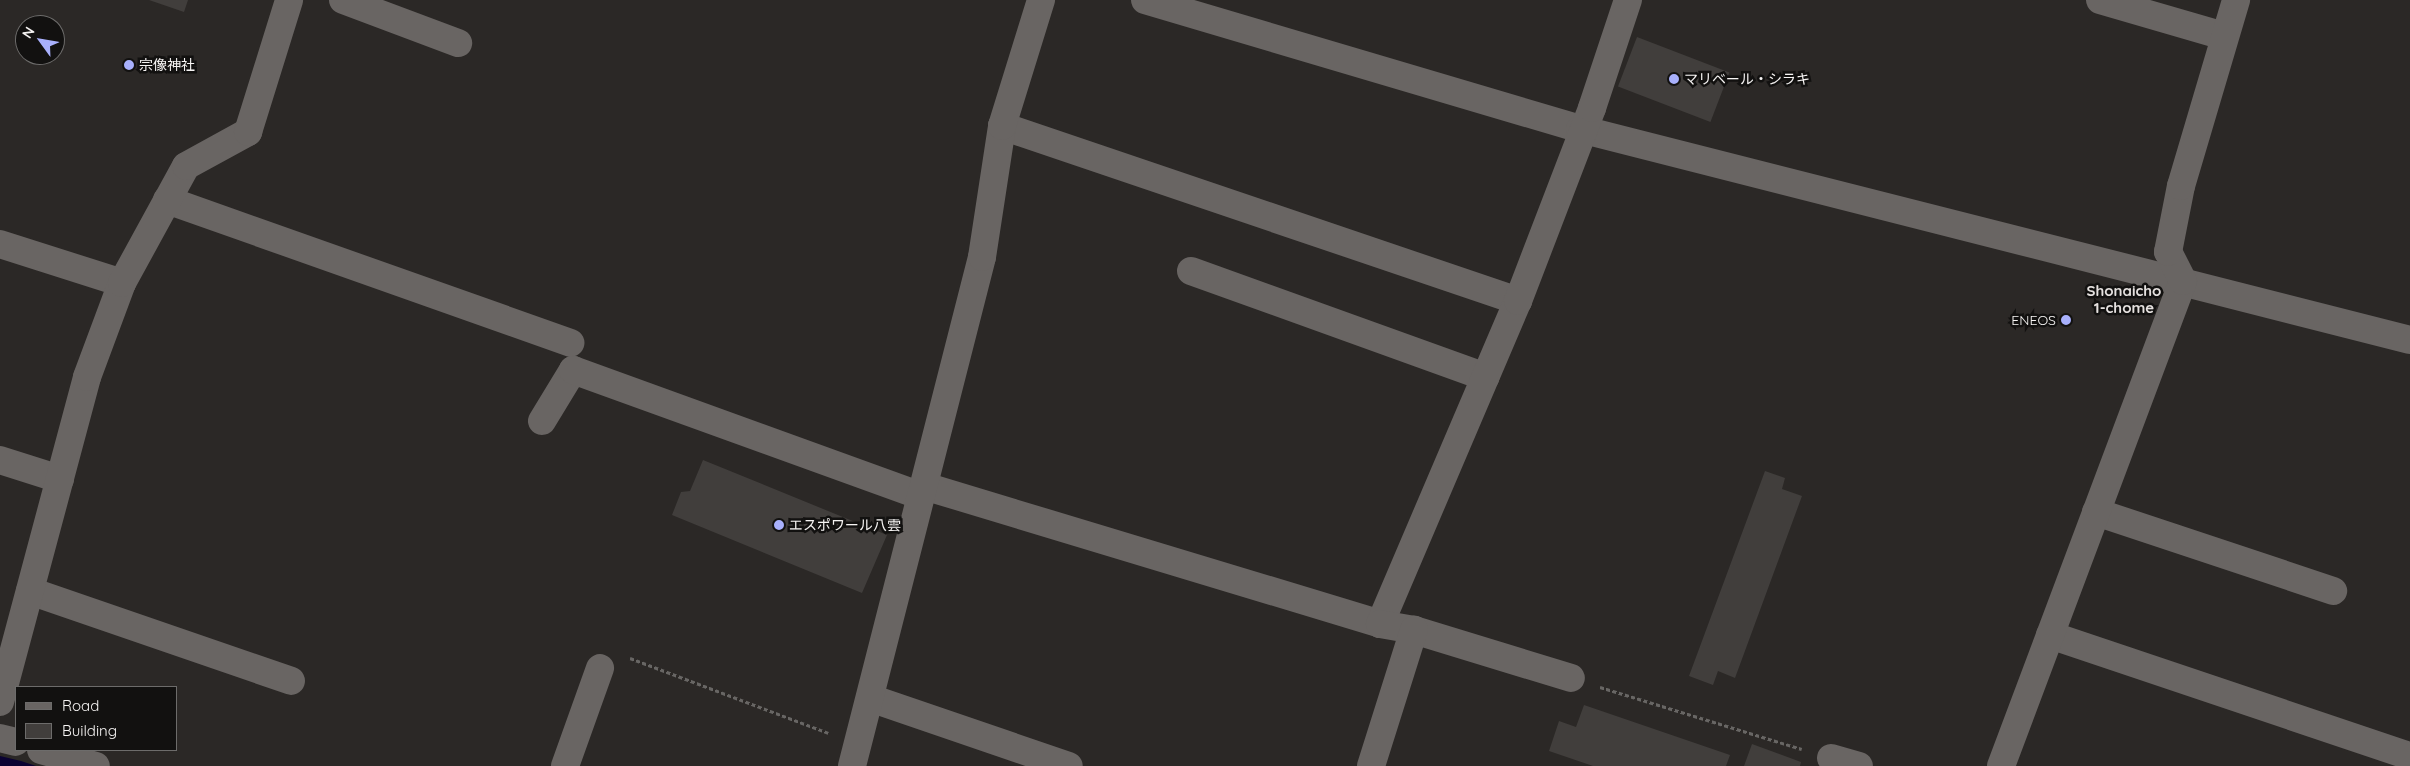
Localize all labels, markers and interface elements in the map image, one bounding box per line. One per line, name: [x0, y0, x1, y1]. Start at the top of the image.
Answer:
north arrow: [15, 15, 65, 65]
text: N: [18, 23, 38, 42]
place label: 宗像神社: [139, 57, 195, 73]
marker: 宗像神社: [123, 59, 135, 71]
place label: マリベール・シラキ: [1684, 71, 1810, 87]
marker: マリベール・シラキ: [1668, 73, 1680, 85]
district label: Shonaicho 1-chome: [2087, 281, 2161, 316]
place label: ENEOS: [2011, 312, 2056, 328]
marker: ENEOS: [2060, 314, 2072, 326]
place label: エスポワール八雲: [789, 517, 901, 533]
marker: エスポワール八雲: [773, 519, 785, 531]
legend: [15, 686, 178, 751]
text: Road: [62, 696, 99, 715]
text: Building: [62, 721, 117, 740]

